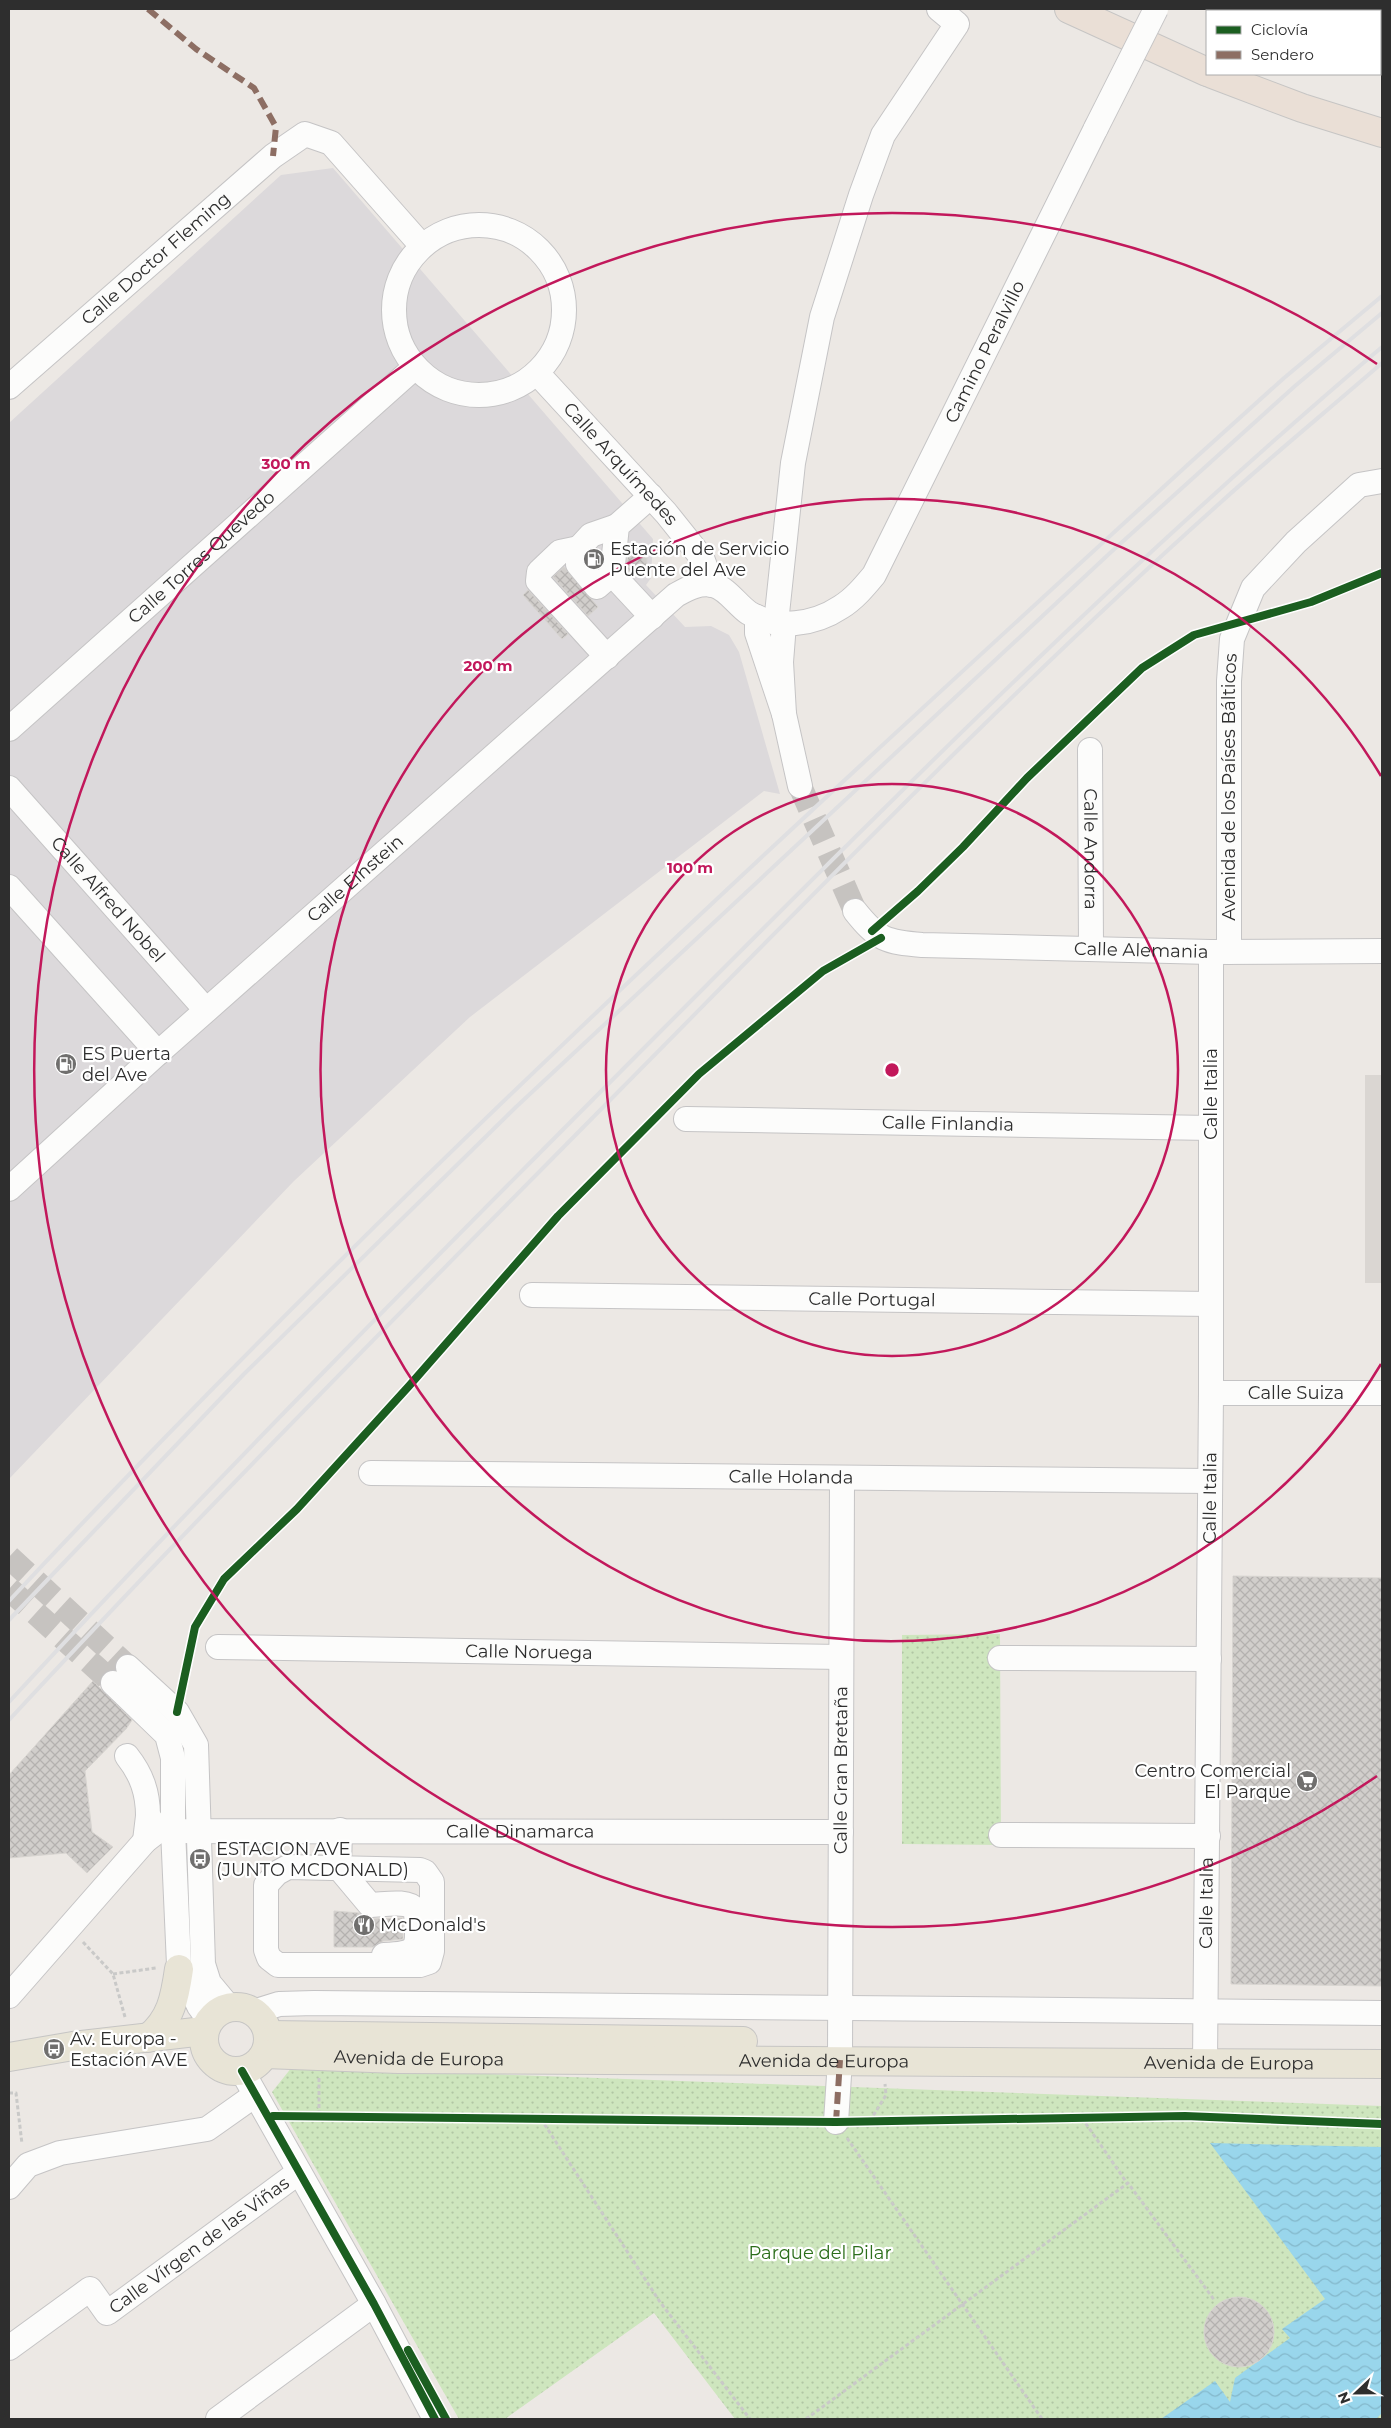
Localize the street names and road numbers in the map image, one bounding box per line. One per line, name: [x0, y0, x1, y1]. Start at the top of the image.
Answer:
street label: Calle Doctor Fleming: [77, 188, 235, 330]
street label: Camino Peralvillo: [940, 277, 1030, 427]
street label: Calle Arquímedes: [559, 398, 683, 530]
street label: Calle Torres Quevedo: [124, 486, 280, 629]
street label: Avenida de los Países Bálticos: [1218, 652, 1242, 921]
street label: Calle Andorra: [1079, 788, 1102, 910]
street label: Calle Einstein: [303, 830, 408, 927]
street label: Calle Alfred Nobel: [46, 832, 170, 967]
street label: Calle Alemania: [1074, 938, 1209, 963]
street label: Calle Italia: [1200, 1048, 1222, 1140]
street label: Calle Finlandia: [882, 1111, 1014, 1136]
street label: Calle Portugal: [808, 1288, 936, 1311]
street label: Calle Suiza: [1248, 1382, 1344, 1404]
street label: Calle Italia: [1199, 1452, 1221, 1544]
street label: Calle Holanda: [728, 1465, 854, 1489]
street label: Calle Noruega: [465, 1640, 593, 1664]
street label: Calle Gran Bretaña: [830, 1686, 852, 1854]
street label: Calle Dinamarca: [446, 1820, 595, 1843]
street label: Calle Italia: [1195, 1857, 1218, 1949]
street label: Avenida de Europa: [333, 2046, 504, 2071]
street label: Avenida de Europa: [739, 2050, 909, 2073]
street label: Avenida de Europa: [1144, 2052, 1314, 2075]
street label: Calle Vírgen de las Viñas: [105, 2172, 294, 2319]

